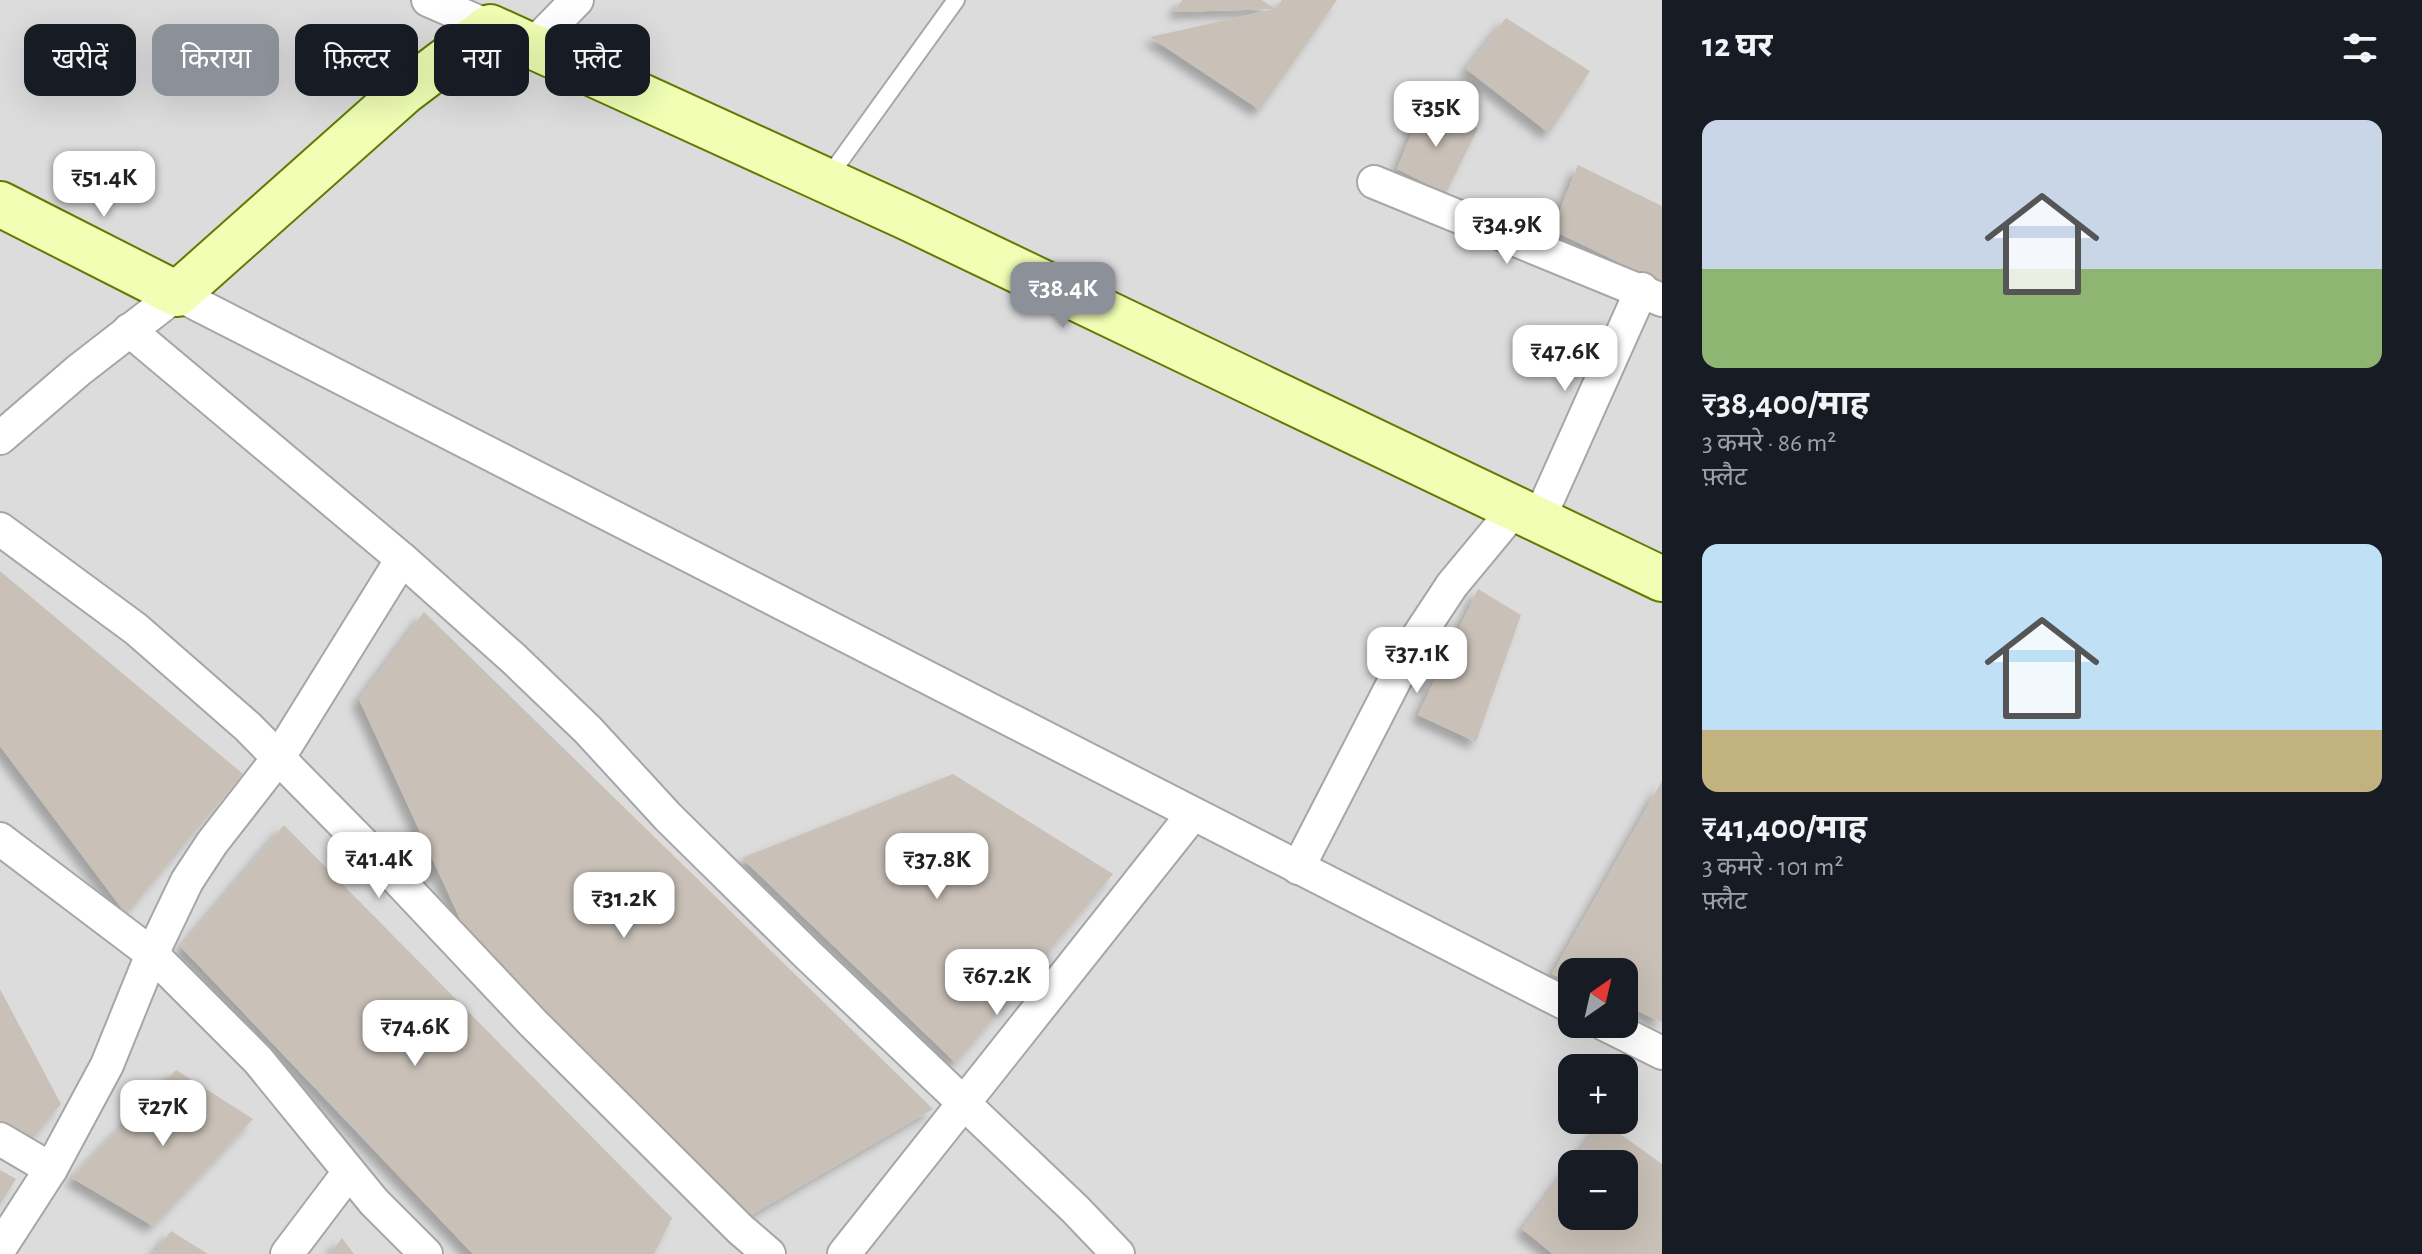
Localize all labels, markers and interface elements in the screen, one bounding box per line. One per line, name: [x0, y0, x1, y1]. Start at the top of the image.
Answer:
chip: खरीदें: [24, 24, 136, 96]
chip: किराया: [152, 24, 279, 96]
chip: फ़िल्टर: [295, 24, 418, 96]
chip: नया: [434, 24, 529, 96]
chip: फ़्लैट: [545, 24, 650, 96]
icon: filters: [2338, 26, 2382, 70]
text: 12 घर: [1702, 29, 1772, 63]
pin: ₹35K: [1389, 81, 1483, 149]
text: ₹35K: [1412, 94, 1460, 120]
pin: ₹51.4K: [39, 151, 169, 219]
text: ₹51.4K: [71, 164, 137, 190]
icon: home: [1970, 172, 2114, 316]
pin: ₹34.9K: [1442, 198, 1572, 266]
text: ₹34.9K: [1473, 211, 1541, 237]
pin: ₹38.4K: [998, 262, 1128, 330]
text: ₹38.4K: [1028, 275, 1098, 301]
pin: ₹47.6K: [1500, 325, 1630, 393]
text: ₹47.6K: [1531, 338, 1599, 364]
text: ₹38,400/माह: [1702, 387, 1869, 421]
text: 3 कमरे · 86 m²: [1702, 430, 1836, 456]
text: फ़्लैट: [1702, 464, 1747, 490]
icon: home: [1970, 596, 2114, 740]
pin: ₹37.1K: [1352, 627, 1482, 695]
text: ₹37.1K: [1385, 640, 1449, 666]
text: ₹41,400/माह: [1702, 811, 1867, 845]
pin: ₹41.4K: [314, 832, 444, 900]
pin: ₹37.8K: [872, 833, 1002, 901]
text: ₹41.4K: [345, 845, 413, 871]
text: ₹37.8K: [903, 846, 971, 872]
text: 3 कमरे · 101 m²: [1702, 854, 1843, 880]
pin: ₹31.2K: [559, 872, 689, 940]
text: ₹31.2K: [592, 885, 656, 911]
text: फ़्लैट: [1702, 888, 1747, 914]
pin: ₹67.2K: [932, 949, 1062, 1017]
north arrow: [1558, 958, 1638, 1038]
map controls: [1558, 958, 1638, 1230]
text: ₹67.2K: [963, 962, 1031, 988]
pin: ₹74.6K: [350, 1000, 480, 1068]
text: ₹74.6K: [381, 1013, 449, 1039]
button: +: [1558, 1054, 1638, 1134]
pin: ₹27K: [116, 1080, 210, 1148]
text: ₹27K: [138, 1093, 188, 1119]
button: −: [1558, 1150, 1638, 1230]

